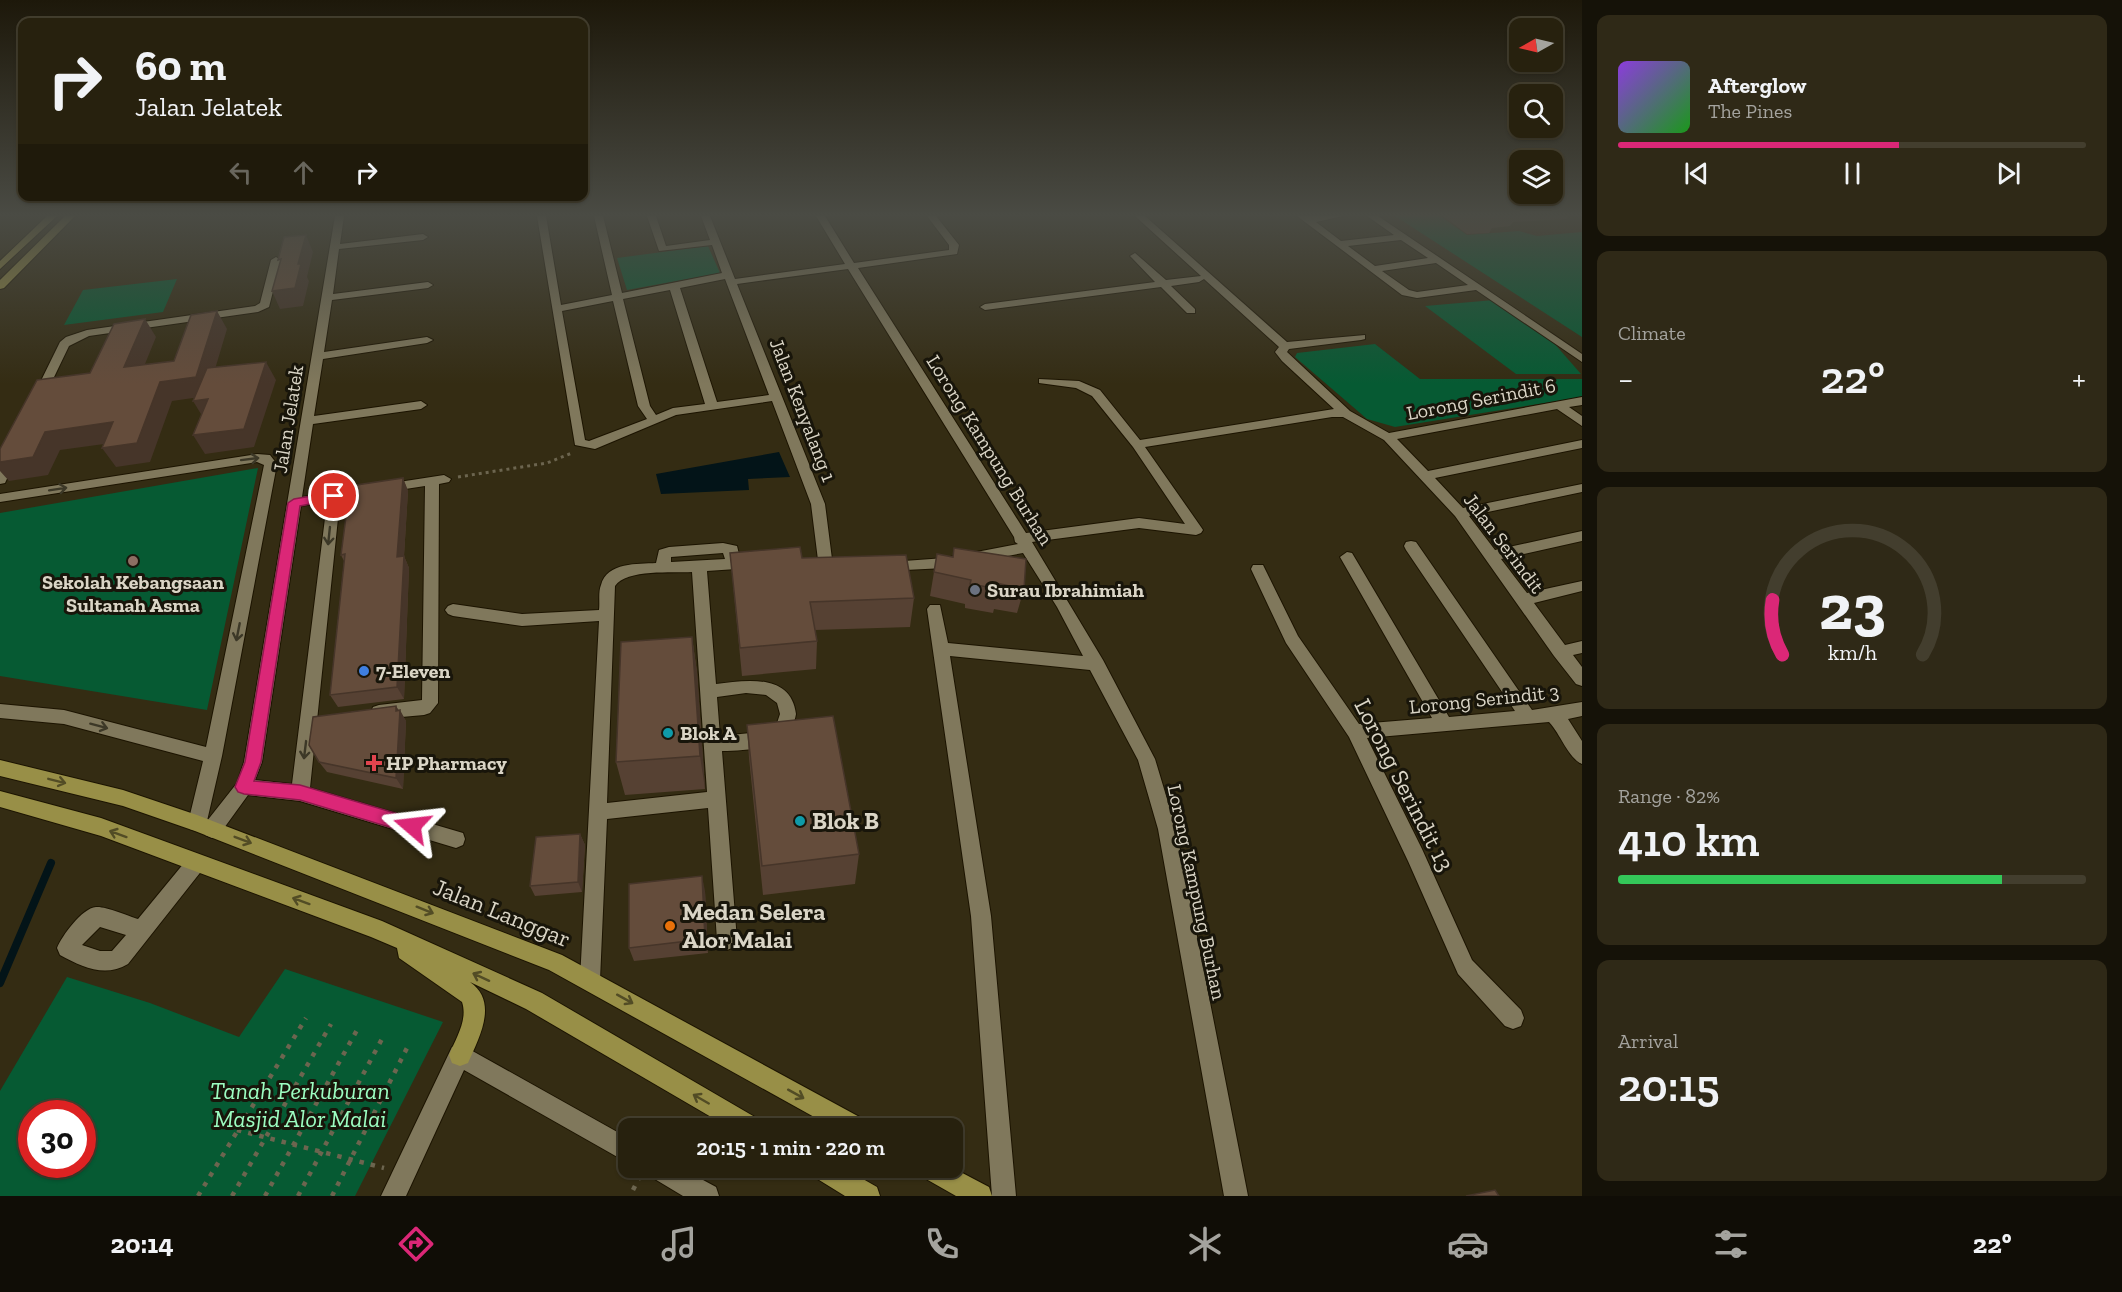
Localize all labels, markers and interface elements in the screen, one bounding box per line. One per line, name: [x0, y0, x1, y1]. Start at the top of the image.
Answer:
north arrow: [1509, 18, 1563, 72]
map controls: [1509, 18, 1563, 204]
text: 60 m: [135, 40, 226, 91]
icon: right: [36, 42, 114, 120]
text: Afterglow: [1708, 72, 1806, 99]
button: search: [1509, 84, 1563, 138]
text: Jalan Jelatek: [135, 91, 282, 123]
text: The Pines: [1708, 99, 1792, 123]
button: layers: [1509, 150, 1563, 204]
icon: left: [224, 156, 257, 189]
icon: ahead: [287, 156, 320, 189]
icon: right: [350, 156, 383, 189]
icon: previous: [1680, 157, 1713, 190]
icon: pause: [1836, 157, 1869, 190]
icon: next: [1992, 157, 2025, 190]
text: Climate: [1618, 321, 1686, 345]
street label: Jalan Kenyalang 1: [765, 335, 841, 485]
street label: Lorong Kampung Burhan: [922, 351, 1059, 550]
text: 22°: [1821, 351, 1885, 405]
text: −: [1618, 359, 1633, 398]
text: +: [2072, 359, 2086, 398]
street label: Jalan Jelatek: [268, 363, 308, 475]
street label: Lorong Serindit 6: [1404, 373, 1558, 425]
one-way arrow: [240, 453, 260, 464]
pin: [308, 470, 359, 521]
icon: arrive: [317, 479, 350, 512]
one-way arrow: [47, 484, 67, 495]
street label: Jalan Serindit: [1459, 488, 1550, 598]
one-way arrow: [323, 525, 334, 545]
marker: Sekolah Kebangsaan Sultanah Asma: [126, 554, 140, 568]
place label: Sekolah Kebangsaan Sultanah Asma: [42, 570, 224, 617]
text: 23: [1819, 570, 1885, 645]
place label: Surau Ibrahimiah: [987, 578, 1144, 602]
marker: Surau Ibrahimiah: [968, 583, 982, 597]
one-way arrow: [232, 622, 244, 641]
text: km/h: [1828, 640, 1876, 665]
place label: 7-Eleven: [376, 659, 450, 683]
marker: 7-Eleven: [357, 664, 371, 678]
street label: Lorong Serindit 3: [1408, 679, 1560, 719]
street label: Lorong Serindit 13: [1348, 694, 1460, 876]
one-way arrow: [89, 721, 108, 732]
place label: Blok A: [680, 721, 737, 745]
marker: Blok A: [661, 726, 675, 740]
one-way arrow: [299, 740, 310, 760]
place label: HP Pharmacy: [386, 751, 507, 775]
marker: HP Pharmacy: [367, 756, 381, 770]
one-way arrow: [47, 775, 66, 787]
street label: Lorong Kampung Burhan: [1162, 782, 1232, 1002]
text: Range · 82%: [1618, 784, 1720, 808]
position arrow: [380, 794, 444, 858]
place label: Blok B: [812, 806, 879, 835]
marker: Blok B: [793, 814, 807, 828]
text: 410 km: [1618, 814, 1759, 868]
one-way arrow: [109, 827, 128, 838]
one-way arrow: [233, 836, 251, 847]
street label: Jalan Langgar: [429, 872, 575, 953]
one-way arrow: [292, 895, 311, 906]
place label: Medan Selera Alor Malai: [682, 897, 825, 954]
one-way arrow: [415, 905, 433, 916]
marker: Medan Selera Alor Malai: [663, 919, 677, 933]
one-way arrow: [472, 970, 490, 982]
one-way arrow: [616, 993, 633, 1005]
text: Arrival: [1618, 1029, 1678, 1053]
text: 20:15: [1618, 1059, 1720, 1113]
park label: Tanah Perkuburan Masjid Alor Malai: [210, 1076, 390, 1133]
one-way arrow: [786, 1089, 804, 1100]
one-way arrow: [693, 1092, 710, 1104]
speed limit sign: 30: [18, 1100, 96, 1178]
text: 20:15 · 1 min · 220 m: [696, 1134, 885, 1161]
icon: directions: [395, 1223, 437, 1265]
icon: music: [658, 1223, 700, 1265]
icon: phone: [921, 1223, 963, 1265]
icon: climate: [1184, 1223, 1226, 1265]
icon: car: [1447, 1223, 1489, 1265]
icon: filters: [1710, 1223, 1752, 1265]
text: 20:14: [111, 1228, 174, 1260]
text: 22°: [1973, 1228, 2011, 1260]

